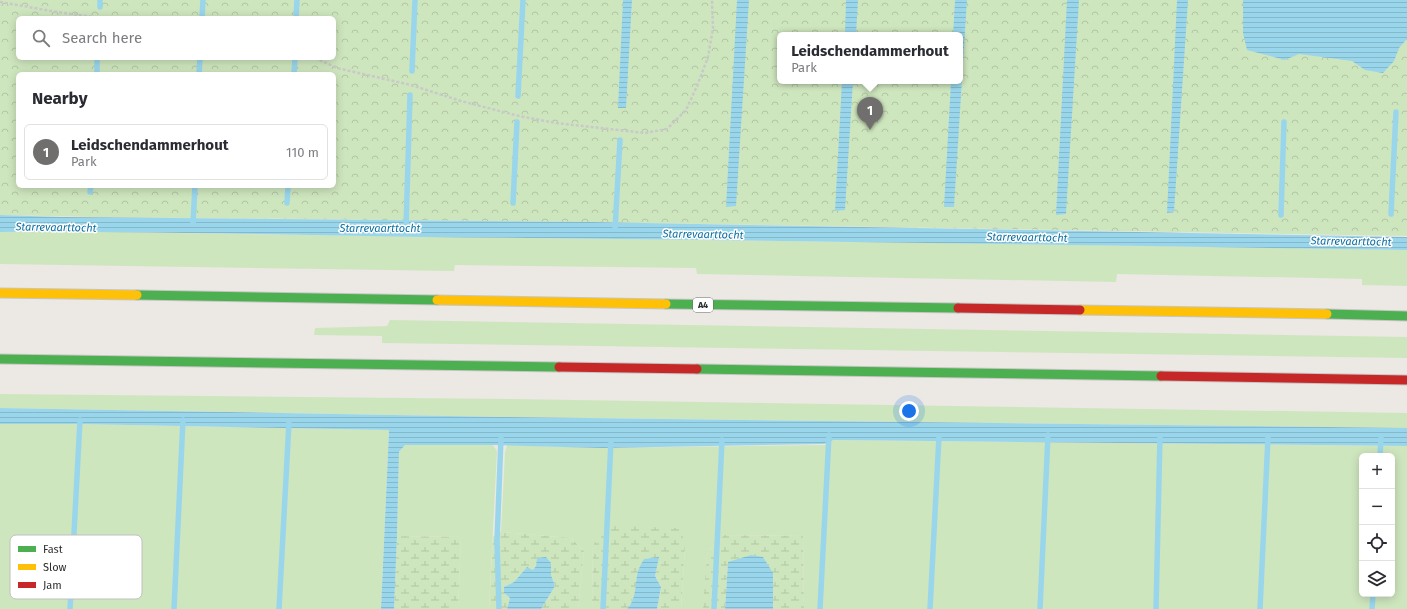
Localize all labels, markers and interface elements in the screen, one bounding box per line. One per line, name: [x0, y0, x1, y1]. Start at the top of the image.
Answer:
search box: [16, 16, 336, 60]
icon: search: [30, 27, 52, 49]
text: Search here: [62, 29, 142, 47]
popup: [777, 32, 963, 84]
text: Leidschendammerhout: [791, 42, 949, 60]
text: Park: [791, 60, 817, 75]
text: Nearby: [32, 88, 87, 109]
pin: 1: [857, 97, 883, 130]
text: Leidschendammerhout: [71, 136, 229, 154]
text: 1: [43, 145, 49, 160]
text: 110 m: [286, 145, 319, 160]
text: Park: [71, 154, 97, 169]
water label: Starrevaarttocht: [14, 220, 97, 235]
water label: Starrevaarttocht: [338, 222, 421, 235]
water label: Starrevaarttocht: [661, 227, 744, 242]
water label: Starrevaarttocht: [985, 230, 1068, 245]
water label: Starrevaarttocht: [1309, 234, 1392, 249]
road number: A4: [693, 298, 713, 312]
your location: [899, 401, 919, 421]
map controls: [1359, 453, 1395, 597]
button: +: [1359, 453, 1395, 489]
button: −: [1359, 489, 1395, 525]
button: locate: [1359, 525, 1395, 561]
legend: [10, 535, 142, 599]
text: Fast: [43, 543, 63, 556]
text: Slow: [43, 561, 67, 574]
button: layers: [1359, 561, 1395, 597]
text: Jam: [43, 579, 62, 592]

